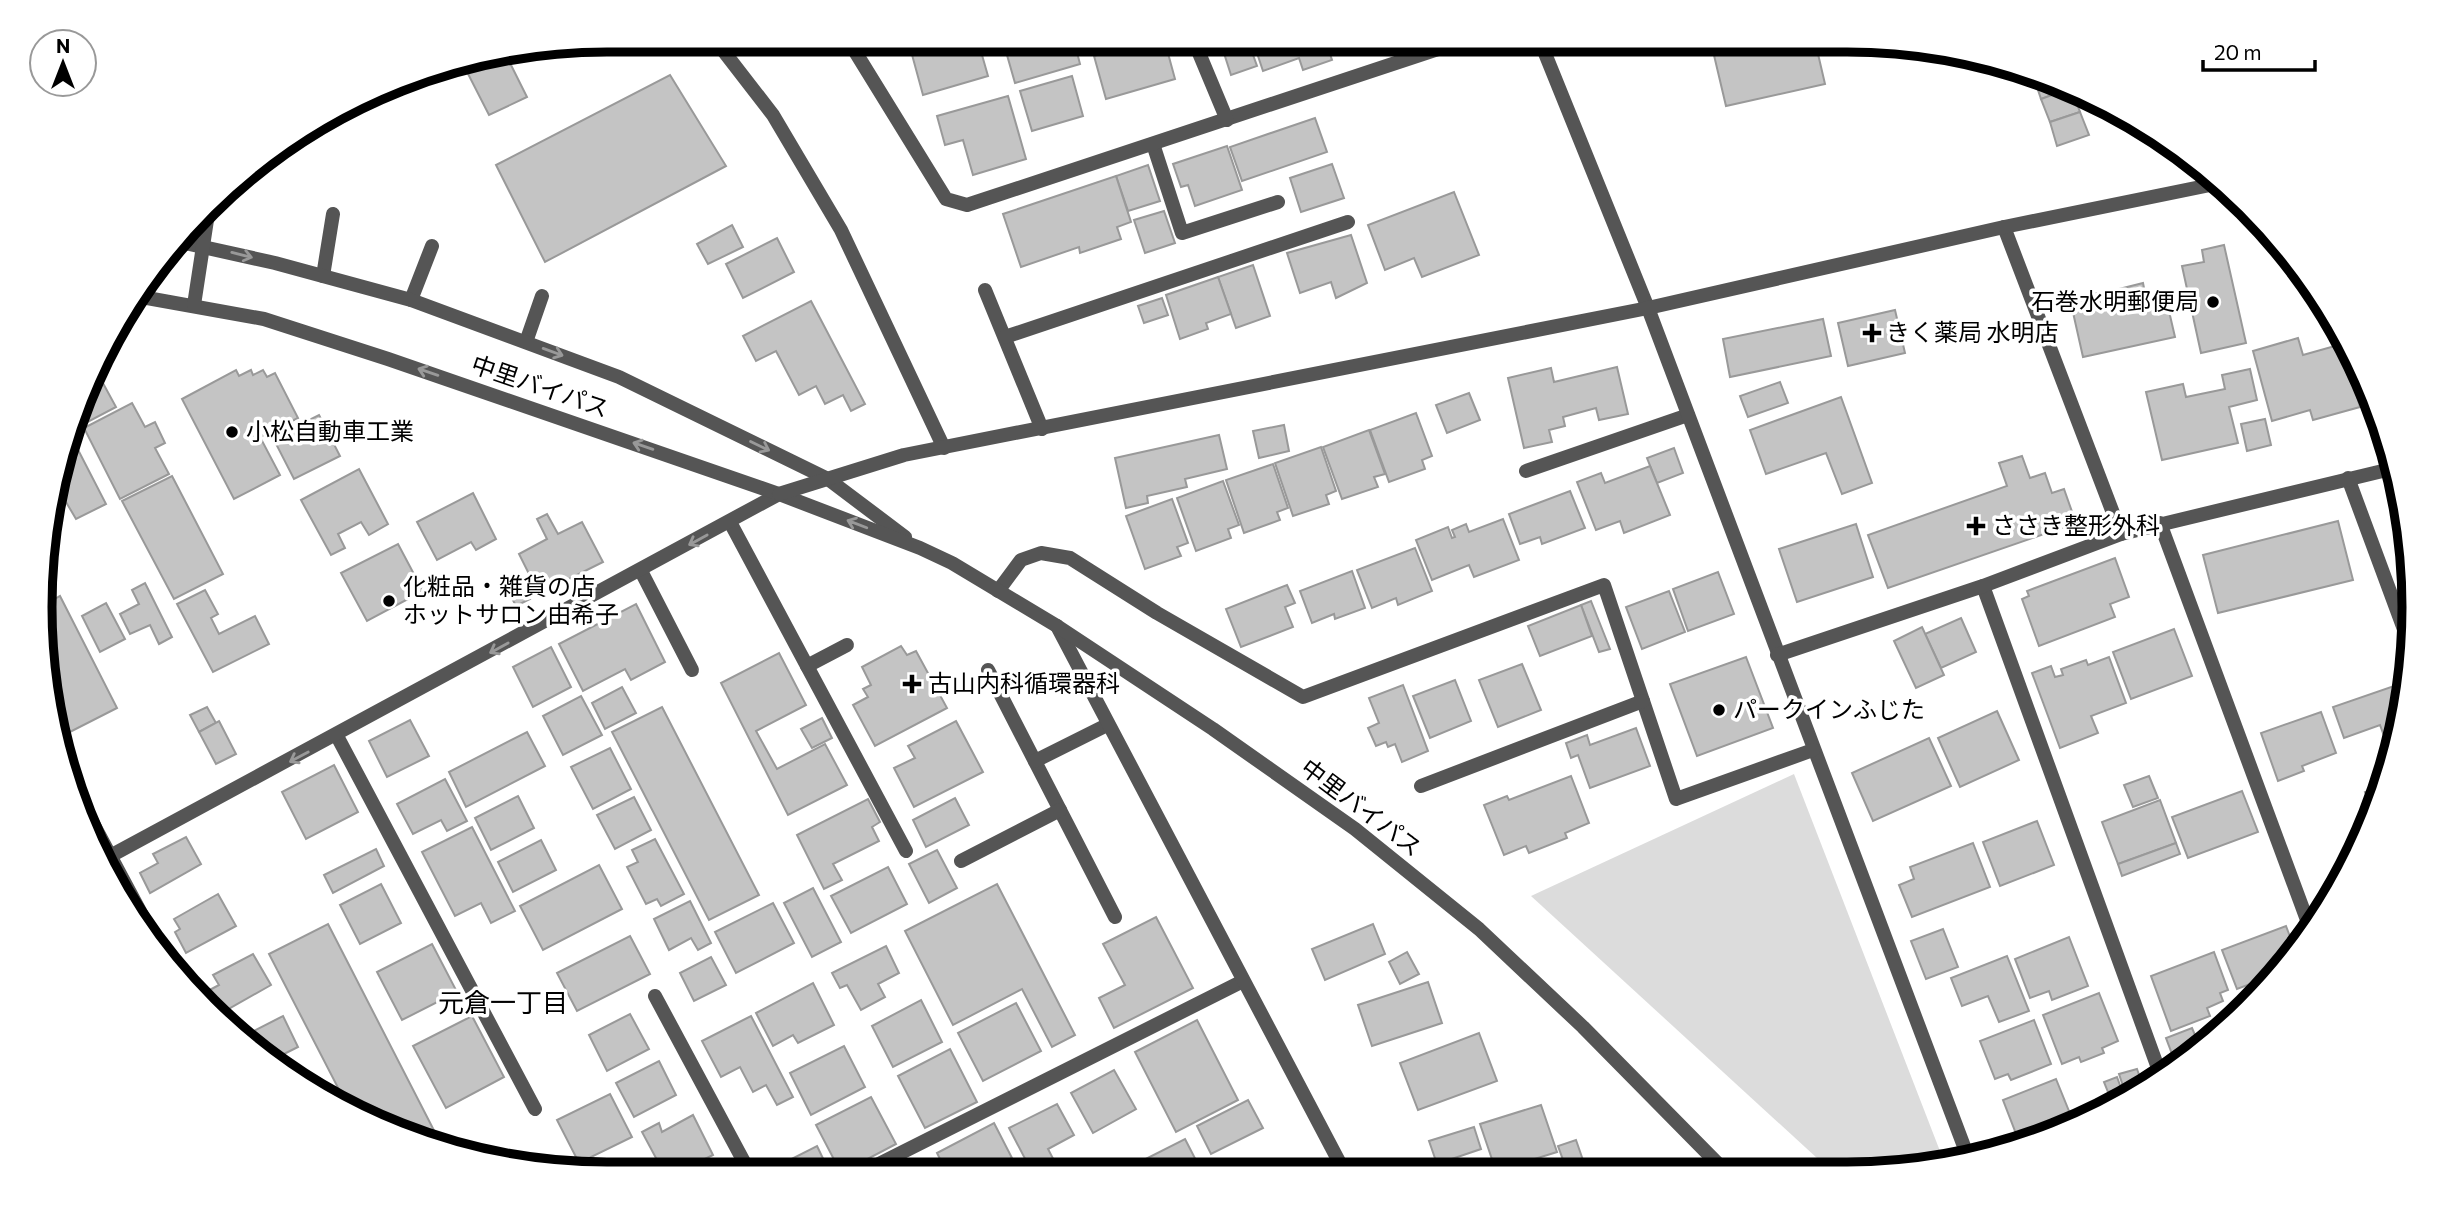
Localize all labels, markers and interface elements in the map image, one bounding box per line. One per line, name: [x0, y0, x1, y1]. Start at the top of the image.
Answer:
north arrow: [28, 28, 98, 98]
scale bar: [2203, 28, 2315, 72]
text: N: [56, 34, 70, 57]
text: 20 m: [2214, 39, 2262, 64]
one-way arrow: [231, 249, 253, 262]
place label: 石巻水明郵便局: [2031, 286, 2199, 315]
marker: 石巻水明郵便局: [2205, 294, 2221, 310]
place label: きく薬局 水明店: [1886, 317, 2059, 346]
marker: きく薬局 水明店: [1864, 325, 1880, 341]
one-way arrow: [541, 347, 563, 360]
street label: 中里バイパス: [468, 349, 613, 423]
one-way arrow: [417, 365, 439, 377]
place label: 小松自動車工業: [246, 416, 414, 445]
marker: 小松自動車工業: [224, 424, 240, 440]
one-way arrow: [632, 439, 654, 452]
one-way arrow: [749, 439, 770, 453]
place label: ささき整形外科: [1992, 510, 2160, 539]
one-way arrow: [846, 516, 868, 529]
marker: ささき整形外科: [1966, 516, 1986, 536]
one-way arrow: [689, 533, 709, 547]
place label: 化粧品・雑貨の店 ホットサロン由希子: [403, 571, 619, 628]
marker: 化粧品・雑貨の店 ホットサロン由希子: [381, 593, 397, 609]
one-way arrow: [489, 641, 509, 655]
place label: 古山内科循環器科: [928, 668, 1120, 697]
marker: 古山内科循環器科: [902, 674, 922, 694]
place label: パークインふじた: [1733, 694, 1925, 723]
marker: パークインふじた: [1711, 702, 1727, 718]
one-way arrow: [289, 750, 309, 764]
street label: 中里バイパス: [1296, 752, 1428, 862]
district label: 元倉一丁目: [438, 986, 568, 1017]

